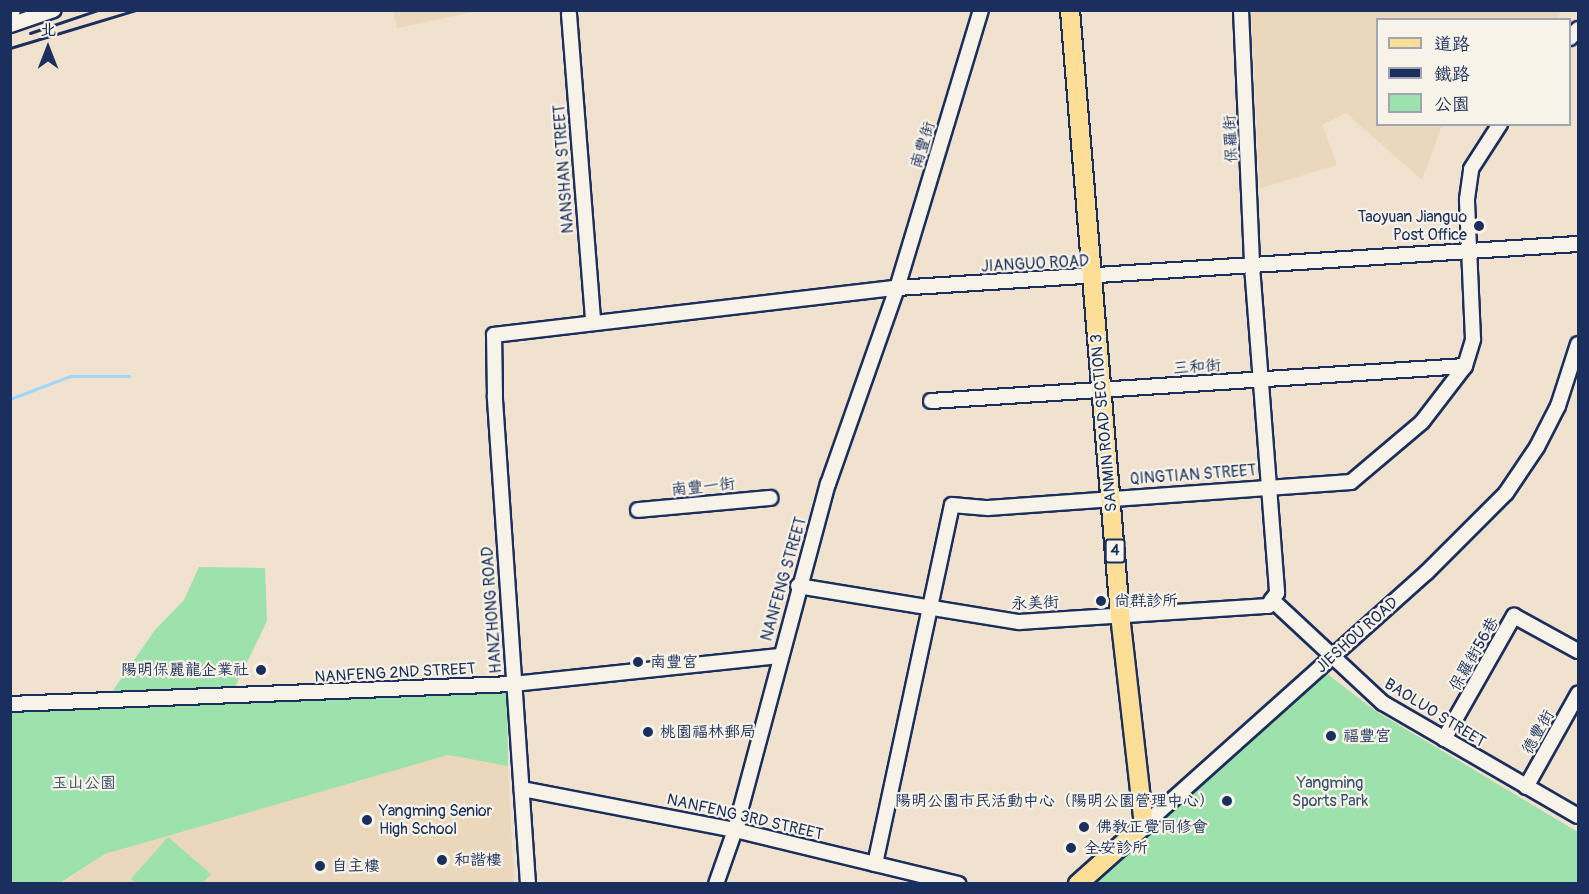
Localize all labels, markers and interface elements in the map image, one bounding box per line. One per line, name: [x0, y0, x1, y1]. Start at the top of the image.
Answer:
north arrow: [18, 18, 78, 78]
legend: [1376, 18, 1571, 126]
text: 北: [40, 20, 56, 40]
text: 道路: [1434, 33, 1470, 56]
text: 鐵路: [1434, 63, 1470, 86]
text: 公園: [1434, 93, 1470, 116]
street label: NANSHAN STREET: [550, 104, 578, 234]
street label: 保羅街: [1220, 115, 1242, 163]
street label: 南豐街: [907, 119, 939, 171]
place label: Taoyuan Jianguo Post Office: [1357, 207, 1467, 245]
marker: Taoyuan Jianguo Post Office: [1472, 219, 1486, 233]
street label: JIANGUO ROAD: [981, 252, 1089, 276]
street label: SANMIN ROAD SECTION 3: [1087, 333, 1121, 513]
street label: 三和街: [1172, 356, 1222, 378]
street label: QINGTIAN STREET: [1129, 461, 1257, 489]
street label: 南豐一街: [670, 474, 736, 500]
street label: NANFENG STREET: [757, 515, 811, 643]
road number: 4: [1104, 539, 1126, 563]
street label: HANZHONG ROAD: [478, 546, 506, 674]
place label: 尚群診所: [1114, 591, 1178, 611]
marker: 尚群診所: [1092, 592, 1110, 610]
street label: 永美街: [1011, 593, 1059, 613]
street label: JIESHOU ROAD: [1312, 593, 1402, 677]
street label: 保羅街56巷: [1445, 614, 1503, 694]
place label: 南豐宮: [650, 652, 698, 672]
marker: 南豐宮: [631, 655, 645, 669]
street label: NANFENG 2ND STREET: [314, 659, 476, 687]
place label: 陽明保麗龍企業社: [121, 660, 249, 680]
marker: 陽明保麗龍企業社: [254, 663, 268, 677]
street label: BAOLUO STREET: [1381, 674, 1489, 752]
street label: 德豐街: [1518, 706, 1558, 758]
place label: 桃園福林郵局: [660, 722, 756, 742]
marker: 桃園福林郵局: [641, 725, 655, 739]
place label: 福豐宮: [1343, 726, 1391, 746]
marker: 福豐宮: [1324, 729, 1338, 743]
park label: 玉山公園: [52, 773, 116, 793]
park label: Yangming Sports Park: [1292, 773, 1368, 811]
street label: NANFENG 3RD STREET: [665, 790, 825, 844]
place label: 陽明公園市民活動中心（陽明公園管理中心）: [895, 791, 1215, 811]
marker: 陽明公園市民活動中心（陽明公園管理中心）: [1220, 794, 1234, 808]
place label: Yangming Senior High School: [379, 801, 492, 839]
marker: Yangming Senior High School: [360, 813, 374, 827]
place label: 佛教正覺同修會: [1096, 817, 1208, 837]
marker: 佛教正覺同修會: [1077, 820, 1091, 834]
place label: 全安診所: [1084, 838, 1148, 858]
marker: 全安診所: [1062, 839, 1080, 857]
place label: 和諧樓: [454, 850, 502, 870]
marker: 和諧樓: [435, 853, 449, 867]
place label: 自主樓: [332, 856, 380, 876]
marker: 自主樓: [313, 859, 327, 873]

